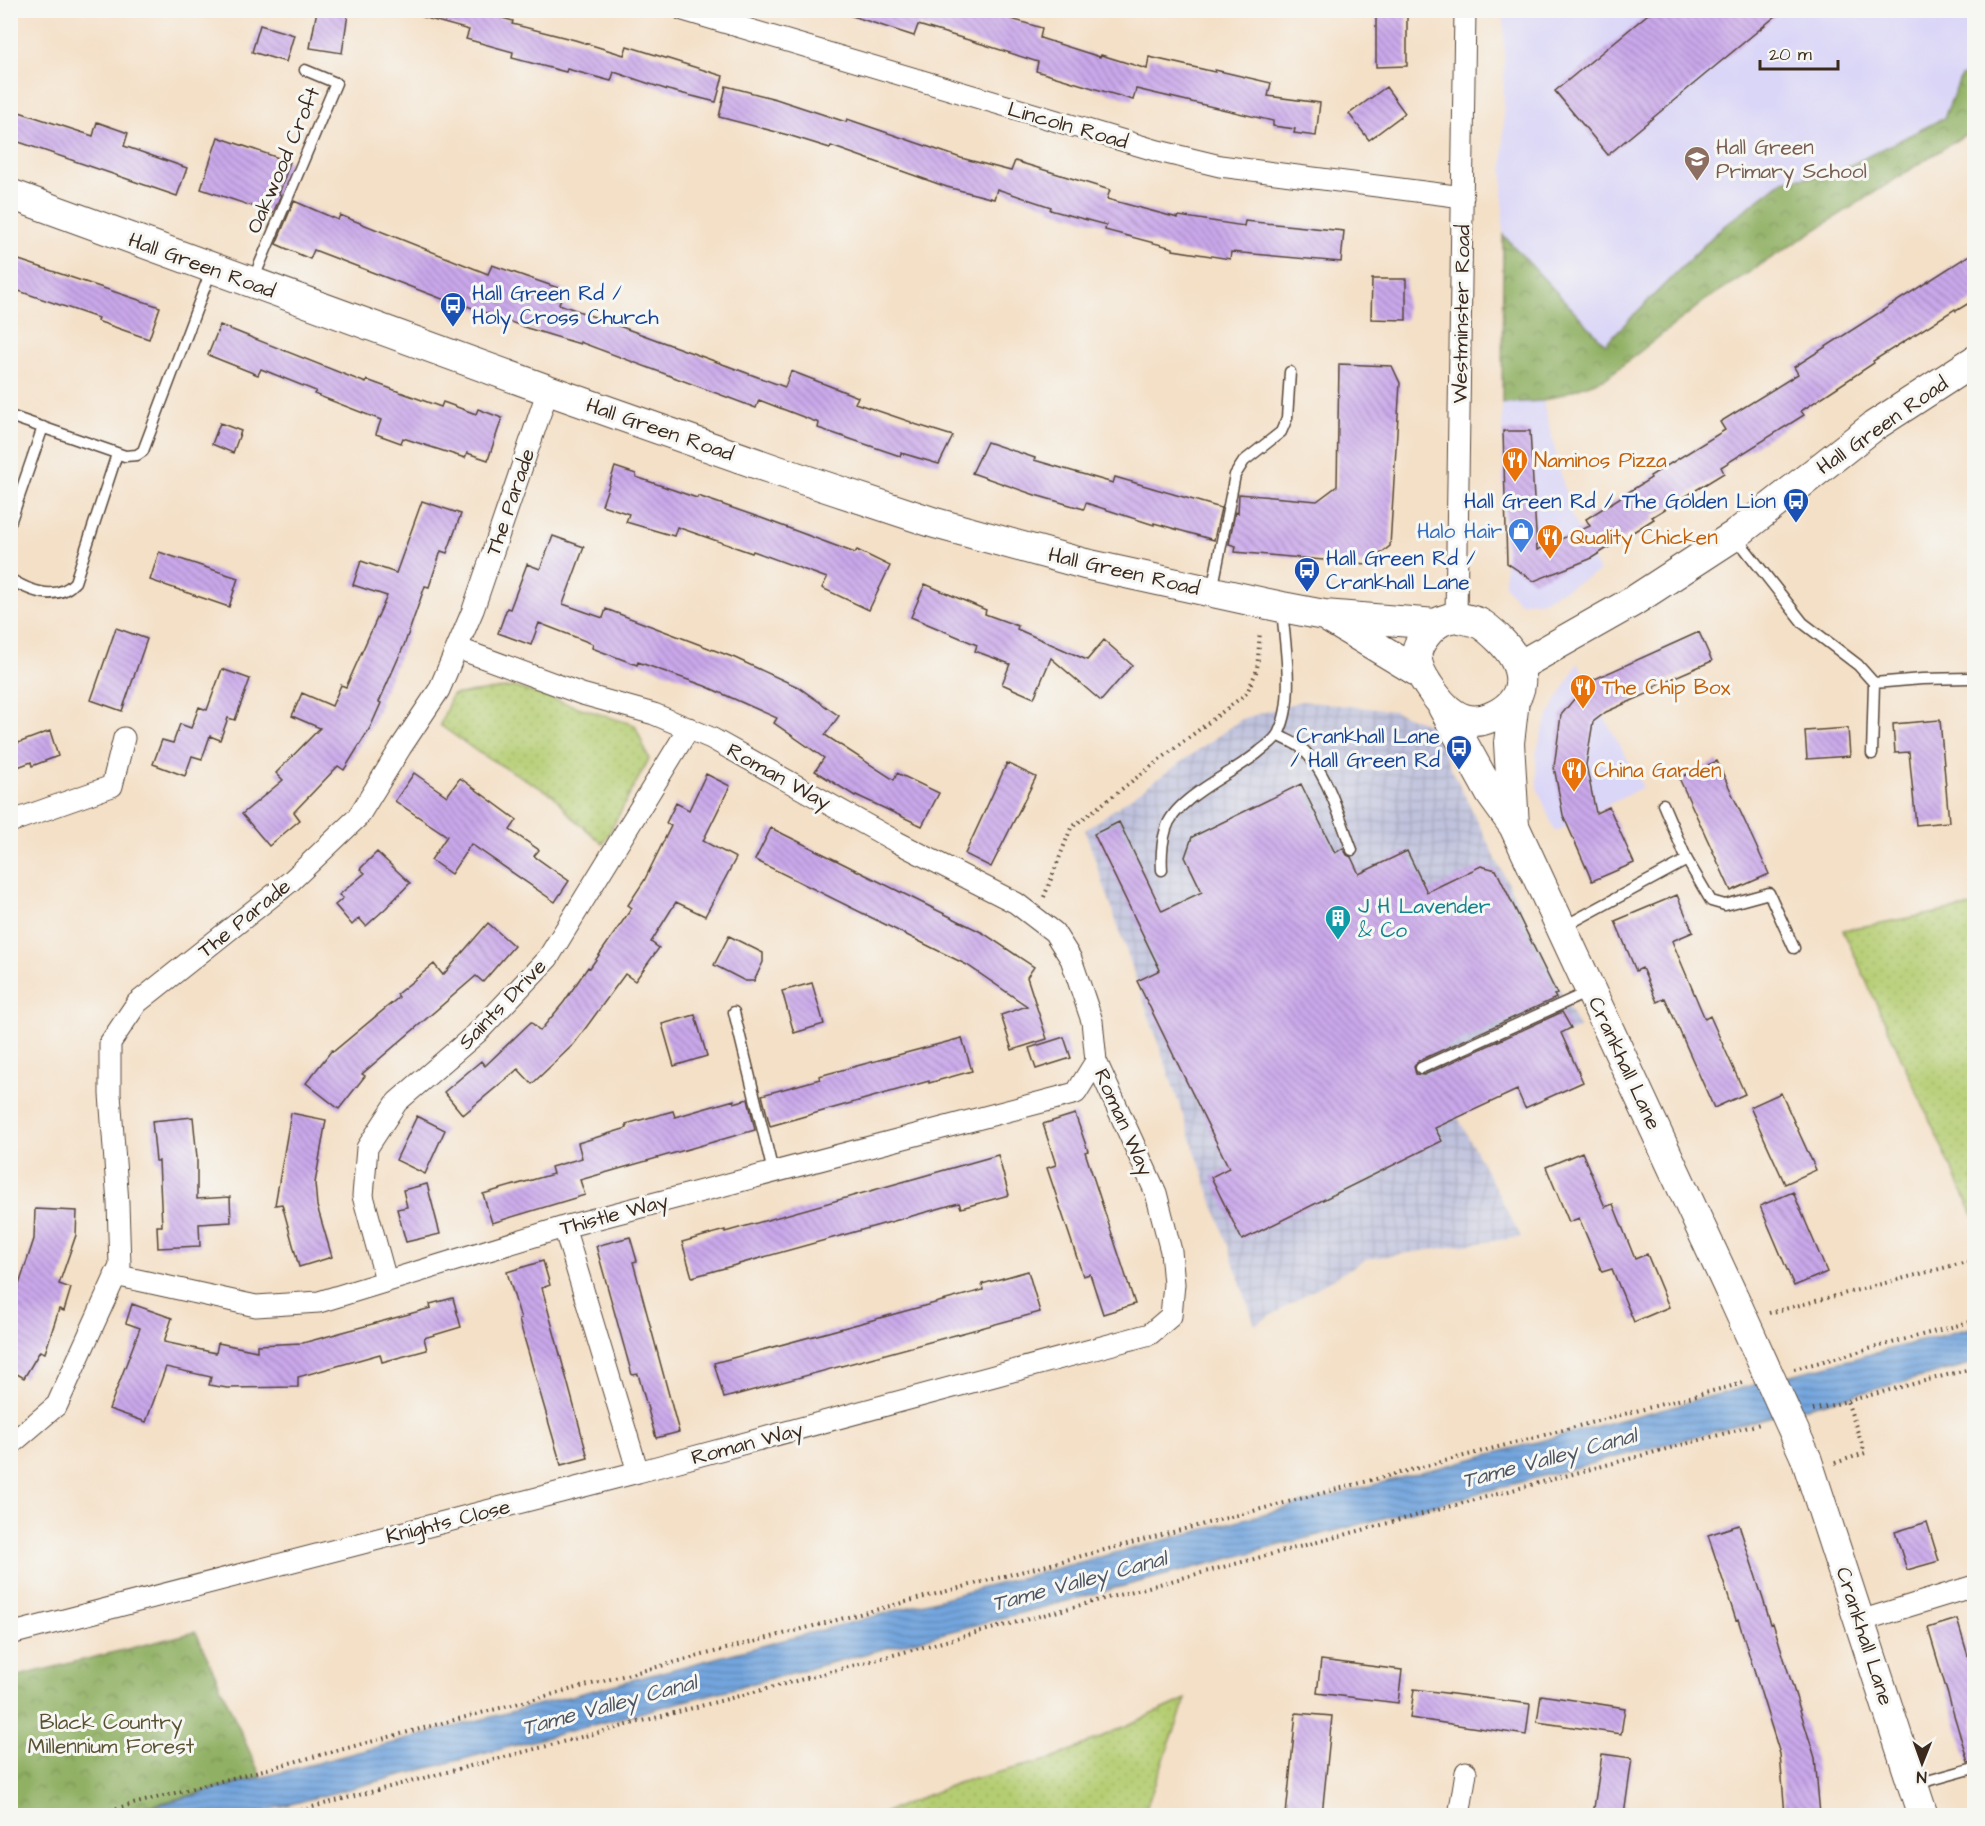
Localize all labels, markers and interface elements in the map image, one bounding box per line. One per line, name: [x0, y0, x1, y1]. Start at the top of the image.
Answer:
scale bar: [1760, 33, 1838, 71]
text: 20 m: [1769, 42, 1812, 67]
street label: Oakwood Croft: [240, 82, 328, 238]
street label: Lincoln Road: [1004, 94, 1132, 157]
place label: Hall Green Primary School: [1716, 133, 1867, 188]
school or university icon: Hall Green Primary School: [1682, 144, 1712, 182]
street label: Westminster Road: [1445, 224, 1478, 404]
street label: Hall Green Road: [124, 225, 280, 306]
place label: Hall Green Rd / Holy Cross Church: [472, 279, 659, 334]
bus stop icon: Hall Green Rd / Holy Cross Church: [438, 290, 468, 328]
street label: Hall Green Road: [1811, 369, 1954, 482]
street label: Hall Green Road: [582, 391, 738, 468]
street label: The Parade: [479, 445, 542, 560]
restaurant icon: Naminos Pizza: [1500, 445, 1530, 483]
place label: Naminos Pizza: [1534, 446, 1667, 475]
bus stop icon: Hall Green Rd / The Golden Lion: [1781, 486, 1811, 524]
place label: Hall Green Rd / The Golden Lion: [1464, 487, 1776, 516]
shop icon: Halo Hair: [1506, 516, 1536, 554]
place label: Halo Hair: [1417, 517, 1502, 546]
restaurant icon: Quality Chicken: [1535, 522, 1565, 560]
place label: Quality Chicken: [1570, 523, 1718, 554]
street label: Hall Green Road: [1045, 540, 1203, 603]
place label: Hall Green Rd / Crankhall Lane: [1326, 544, 1476, 597]
bus stop icon: Hall Green Rd / Crankhall Lane: [1292, 555, 1322, 593]
restaurant icon: The Chip Box: [1568, 672, 1598, 710]
place label: The Chip Box: [1602, 673, 1731, 703]
place label: Crankhall Lane / Hall Green Rd: [1290, 722, 1440, 775]
bus stop icon: Crankhall Lane / Hall Green Rd: [1444, 733, 1474, 771]
street label: Roman Way: [721, 736, 836, 819]
restaurant icon: China Garden: [1559, 755, 1589, 793]
place label: China Garden: [1594, 756, 1721, 785]
street label: The Parade: [192, 872, 297, 965]
place label: J H Lavender & Co: [1358, 892, 1491, 945]
building icon: J H Lavender & Co: [1323, 903, 1353, 941]
street label: Saints Drive: [452, 953, 553, 1056]
street label: Crankhall Lane: [1581, 992, 1668, 1134]
street label: Roman Way: [1085, 1064, 1160, 1182]
street label: Thistle Way: [557, 1186, 672, 1245]
street label: Roman Way: [688, 1415, 807, 1474]
water label: Tame Valley Canal: [1459, 1420, 1643, 1498]
street label: Knights Close: [383, 1492, 514, 1553]
water label: Tame Valley Canal: [989, 1543, 1173, 1621]
street label: Crankhall Lane: [1829, 1563, 1901, 1709]
water label: Tame Valley Canal: [519, 1667, 703, 1745]
park label: Black Country Millennium Forest: [28, 1708, 195, 1761]
north arrow: [1892, 1733, 1952, 1793]
text: N: [1917, 1766, 1927, 1788]

